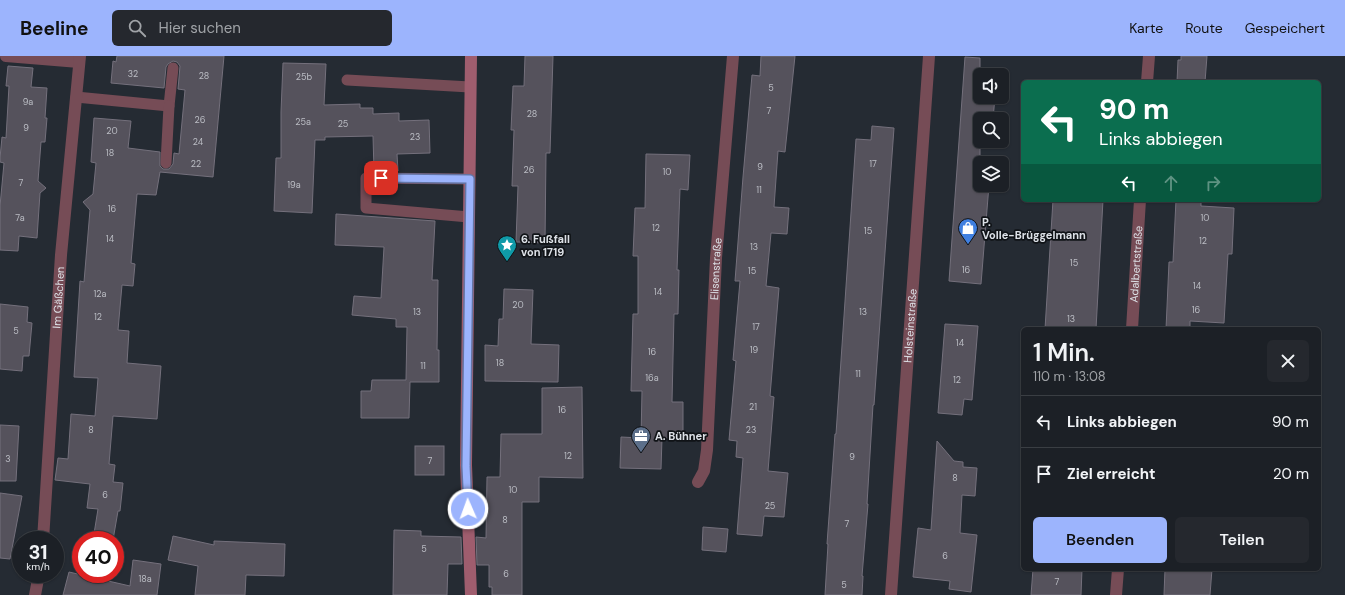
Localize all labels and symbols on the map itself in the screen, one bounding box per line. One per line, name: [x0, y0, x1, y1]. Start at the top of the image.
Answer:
house number: 32: [128, 68, 138, 80]
house number: 28: [199, 70, 209, 82]
house number: 25b: [296, 71, 313, 83]
house number: 5: [768, 82, 774, 94]
house number: 9a: [23, 96, 33, 108]
house number: 7: [767, 105, 772, 117]
house number: 28: [527, 108, 537, 120]
house number: 26: [195, 114, 206, 126]
house number: 25a: [295, 116, 311, 128]
house number: 25: [338, 118, 348, 130]
house number: 9: [23, 122, 29, 134]
house number: 20: [106, 125, 118, 137]
house number: 23: [410, 131, 420, 143]
house number: 24: [193, 136, 204, 148]
house number: 18: [106, 147, 114, 159]
house number: 22: [191, 158, 201, 170]
house number: 17: [869, 158, 877, 170]
pin: [364, 161, 398, 195]
house number: 9: [757, 161, 763, 173]
house number: 26: [524, 164, 535, 176]
house number: 10: [663, 166, 671, 178]
house number: 7: [19, 177, 24, 189]
house number: 19a: [287, 179, 301, 191]
house number: 11: [756, 184, 762, 196]
house number: 16: [108, 203, 117, 215]
house number: 7a: [15, 212, 25, 224]
house number: 10: [1201, 212, 1209, 224]
place label: P. Volle-Brüggelmann: [982, 215, 1086, 242]
shop icon: P. Volle-Brüggelmann: [957, 217, 979, 245]
house number: 12: [652, 222, 660, 234]
house number: 15: [864, 225, 872, 237]
street label: Adalbertstraße: [1127, 225, 1145, 303]
place label: 6. Fußfall von 1719: [521, 232, 570, 259]
house number: 14: [106, 233, 115, 245]
place icon: 6. Fußfall von 1719: [496, 234, 518, 262]
house number: 12: [1199, 235, 1207, 247]
street label: Elisenstraße: [707, 237, 725, 300]
house number: 13: [750, 241, 758, 253]
house number: 15: [1070, 257, 1078, 269]
house number: 16: [962, 264, 971, 276]
house number: 15: [748, 265, 756, 277]
street label: Im Gäßchen: [49, 266, 67, 329]
house number: 14: [1193, 280, 1202, 292]
house number: 14: [654, 286, 663, 298]
house number: 12a: [94, 288, 107, 300]
street label: Holsteinstraße: [900, 288, 920, 363]
house number: 20: [512, 299, 524, 311]
house number: 16: [1192, 304, 1201, 316]
house number: 13: [413, 306, 421, 318]
house number: 13: [859, 306, 867, 318]
house number: 12: [94, 311, 102, 323]
house number: 13: [1067, 313, 1075, 325]
house number: 17: [752, 321, 760, 333]
house number: 5: [13, 325, 19, 337]
house number: 14: [956, 337, 965, 349]
house number: 19: [750, 344, 759, 356]
house number: 16: [648, 346, 657, 358]
house number: 18: [496, 357, 504, 369]
house number: 11: [420, 360, 426, 372]
house number: 11: [855, 368, 861, 380]
house number: 16a: [645, 372, 659, 384]
house number: 12: [953, 374, 961, 386]
house number: 21: [749, 401, 757, 413]
house number: 16: [558, 404, 567, 416]
house number: 8: [88, 424, 94, 436]
house number: 23: [746, 424, 756, 436]
office icon: A. Bühner: [630, 425, 652, 453]
place label: A. Bühner: [655, 429, 707, 443]
house number: 12: [564, 450, 572, 462]
house number: 9: [849, 451, 855, 463]
house number: 3: [5, 453, 11, 465]
house number: 7: [428, 455, 433, 467]
house number: 8: [952, 472, 958, 484]
house number: 10: [509, 484, 517, 496]
position arrow: [447, 488, 489, 530]
house number: 6: [102, 489, 108, 501]
house number: 25: [765, 500, 775, 512]
house number: 8: [502, 514, 508, 526]
house number: 7: [845, 518, 850, 530]
speed limit sign: 40: [72, 531, 124, 583]
house number: 5: [421, 543, 427, 555]
house number: 6: [942, 550, 948, 562]
house number: 6: [503, 568, 509, 580]
house number: 18a: [138, 573, 152, 585]
house number: 7: [1055, 576, 1060, 588]
house number: 5: [841, 579, 847, 591]

